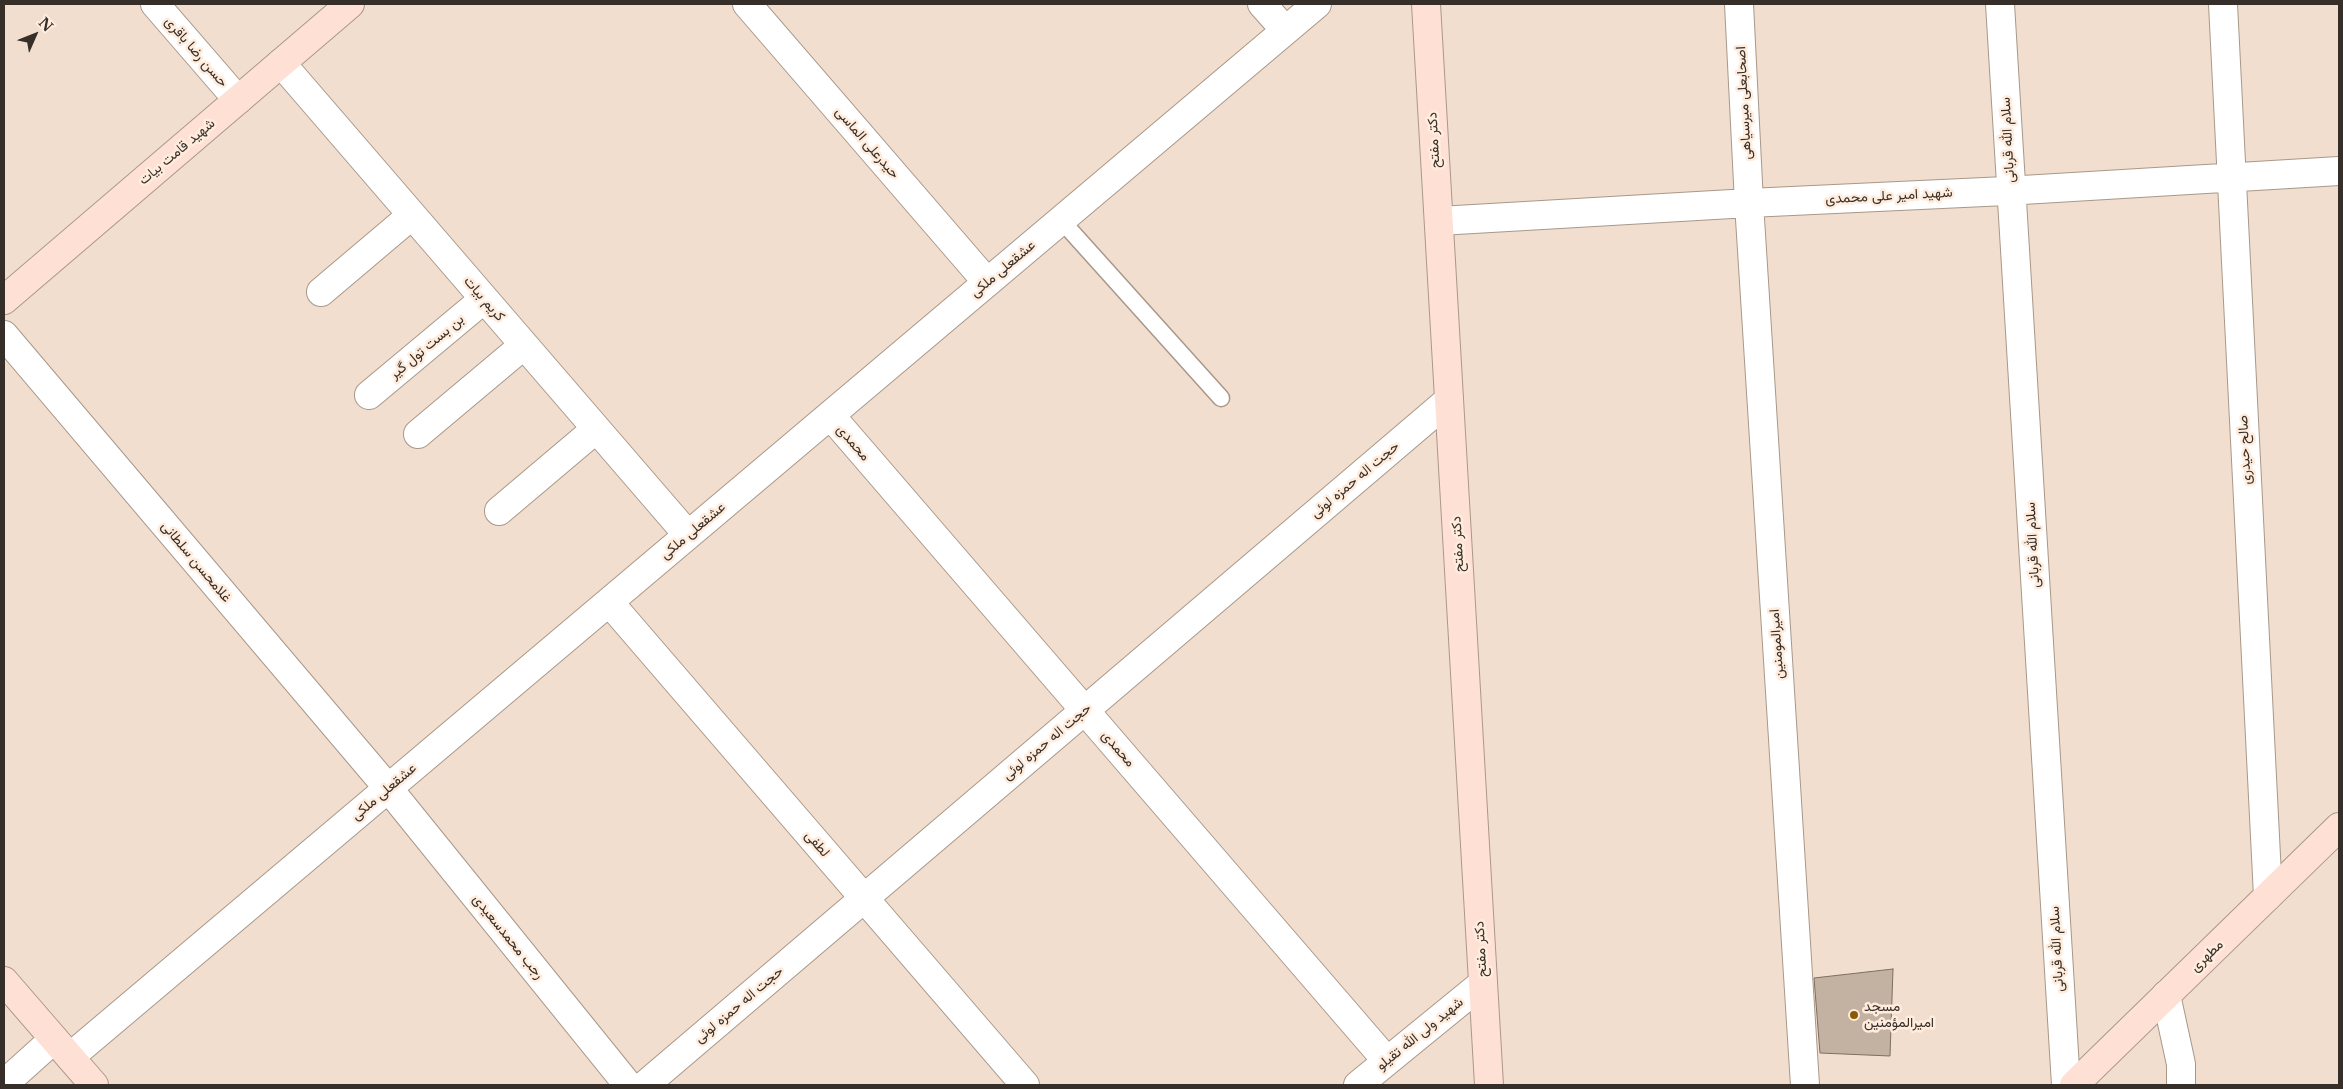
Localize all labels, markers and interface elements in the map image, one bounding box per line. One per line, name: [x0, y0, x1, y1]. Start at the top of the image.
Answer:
north arrow: [10, 10, 60, 60]
street label: حسن رضا باقری: [161, 13, 231, 91]
text: N: [35, 14, 57, 36]
street label: اصحابعلی میرسیاهی: [1733, 46, 1755, 160]
street label: سلام الله قربانی: [1997, 97, 2019, 183]
street label: حیدرعلی الماسی: [831, 104, 903, 182]
street label: دکتر مفتح: [1424, 111, 1444, 169]
street label: شهید قامت بیات: [136, 115, 218, 189]
street label: شهید امیر علی محمدی: [1825, 184, 1953, 208]
street label: عشقعلی ملکی: [967, 237, 1039, 301]
street label: کریم بیات: [460, 273, 508, 325]
street label: بن بست تول گیر: [386, 311, 468, 383]
street label: صالح حیدری: [2235, 415, 2255, 485]
street label: محمدی: [833, 422, 873, 464]
street label: حجت اله حمزه لوئی: [1307, 438, 1403, 522]
street label: عشقعلی ملکی: [657, 499, 729, 563]
street label: سلام الله قربانی: [2022, 502, 2044, 588]
street label: دکتر مفتح: [1448, 515, 1468, 573]
street label: غلامحسن سلطانی: [157, 518, 235, 606]
street label: امیرالمومنین: [1766, 608, 1788, 680]
street label: حجت اله حمزه لوئی: [999, 700, 1095, 784]
street label: محمدی: [1098, 728, 1138, 770]
street label: عشقعلی ملکی: [348, 760, 420, 824]
street label: لطفی: [801, 827, 833, 861]
street label: رجب محمدسعیدی: [469, 891, 547, 983]
street label: سلام الله قربانی: [2046, 906, 2068, 992]
street label: دکتر مفتح: [1471, 920, 1491, 978]
street label: مطهری: [2187, 936, 2227, 976]
street label: حجت اله حمزه لوئی: [691, 963, 787, 1047]
street label: شهید ولی الله تقیلو: [1373, 994, 1467, 1074]
place label: مسجد امیرالمؤمنین: [1864, 999, 1934, 1032]
marker: مسجد امیرالمؤمنین: [1848, 1009, 1860, 1021]

